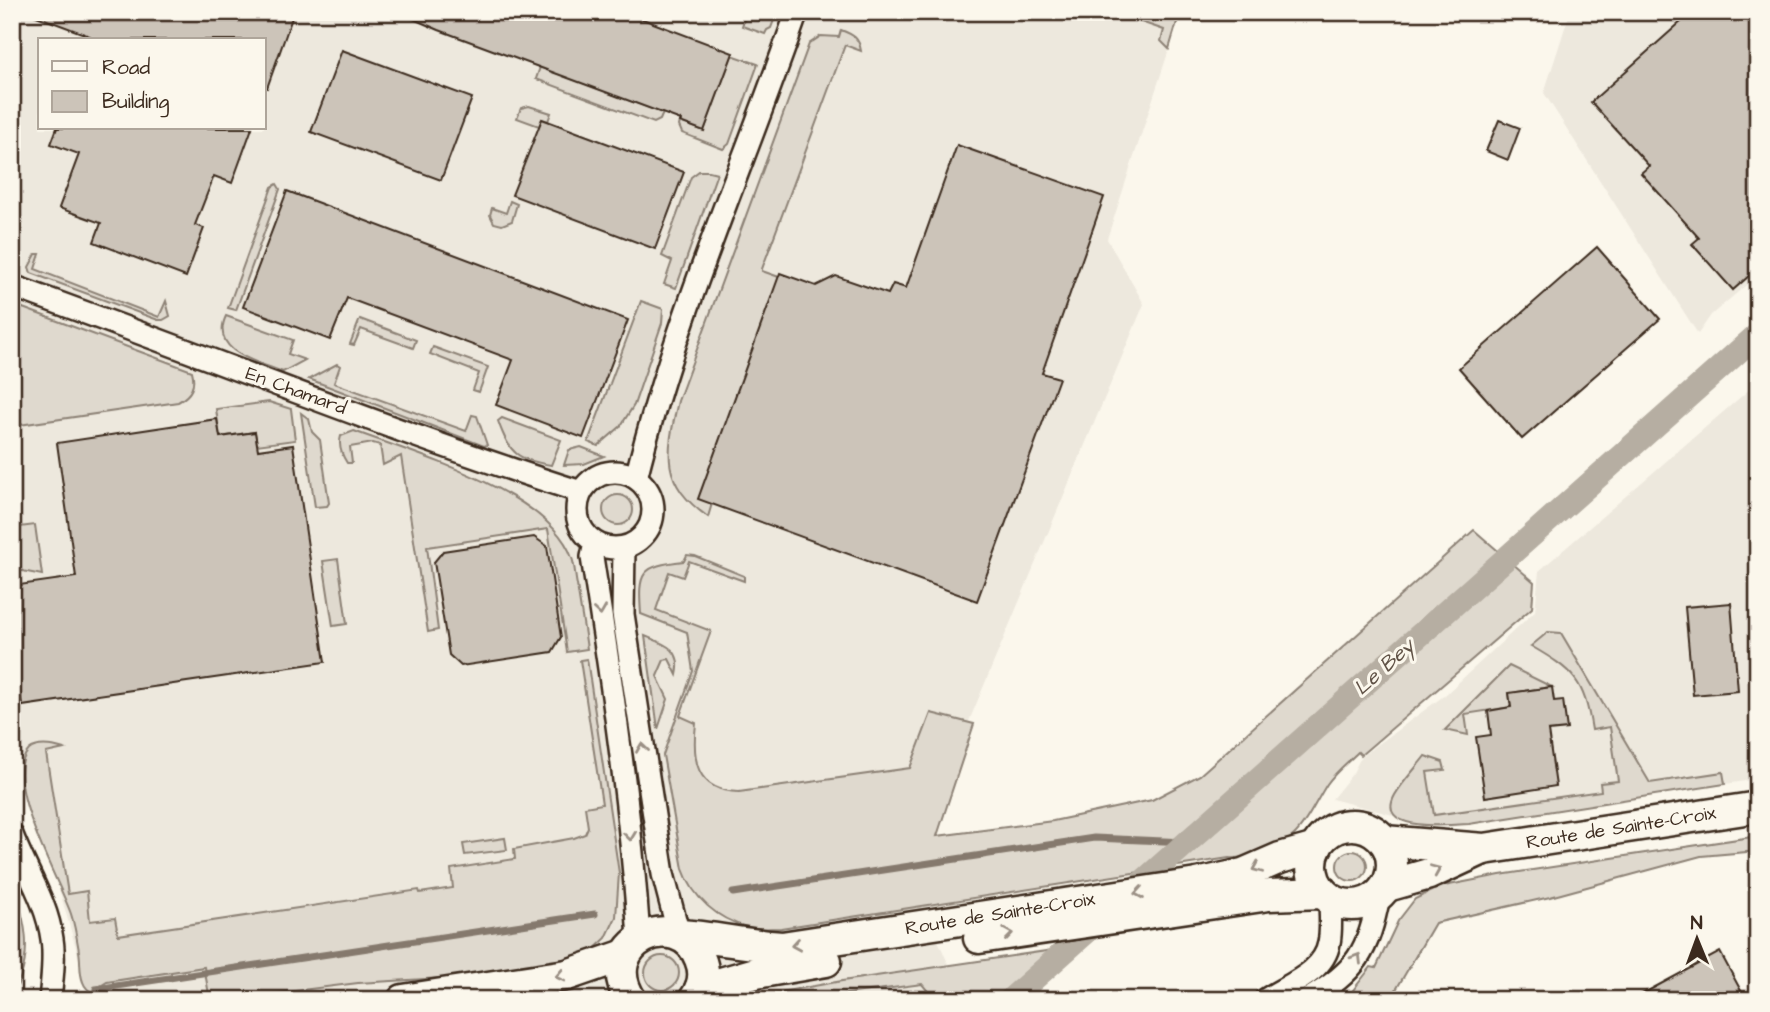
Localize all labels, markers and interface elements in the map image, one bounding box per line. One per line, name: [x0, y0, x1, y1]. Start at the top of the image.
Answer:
legend: [38, 38, 266, 130]
text: Road: [102, 53, 150, 82]
text: Building: [102, 87, 170, 118]
street label: En Chamard: [242, 360, 350, 422]
one-way arrow: [592, 605, 607, 617]
water label: Le Bey: [1347, 630, 1423, 703]
one-way arrow: [635, 742, 650, 754]
street label: Route de Sainte-Croix: [1524, 800, 1718, 856]
one-way arrow: [623, 830, 638, 842]
one-way arrow: [1252, 860, 1264, 874]
one-way arrow: [1430, 865, 1442, 879]
one-way arrow: [1133, 885, 1145, 900]
street label: Route de Sainte-Croix: [903, 886, 1097, 942]
north arrow: [1662, 904, 1732, 974]
text: N: [1691, 910, 1703, 937]
one-way arrow: [1002, 927, 1014, 942]
one-way arrow: [790, 938, 801, 953]
one-way arrow: [1349, 952, 1362, 965]
one-way arrow: [555, 967, 567, 982]

